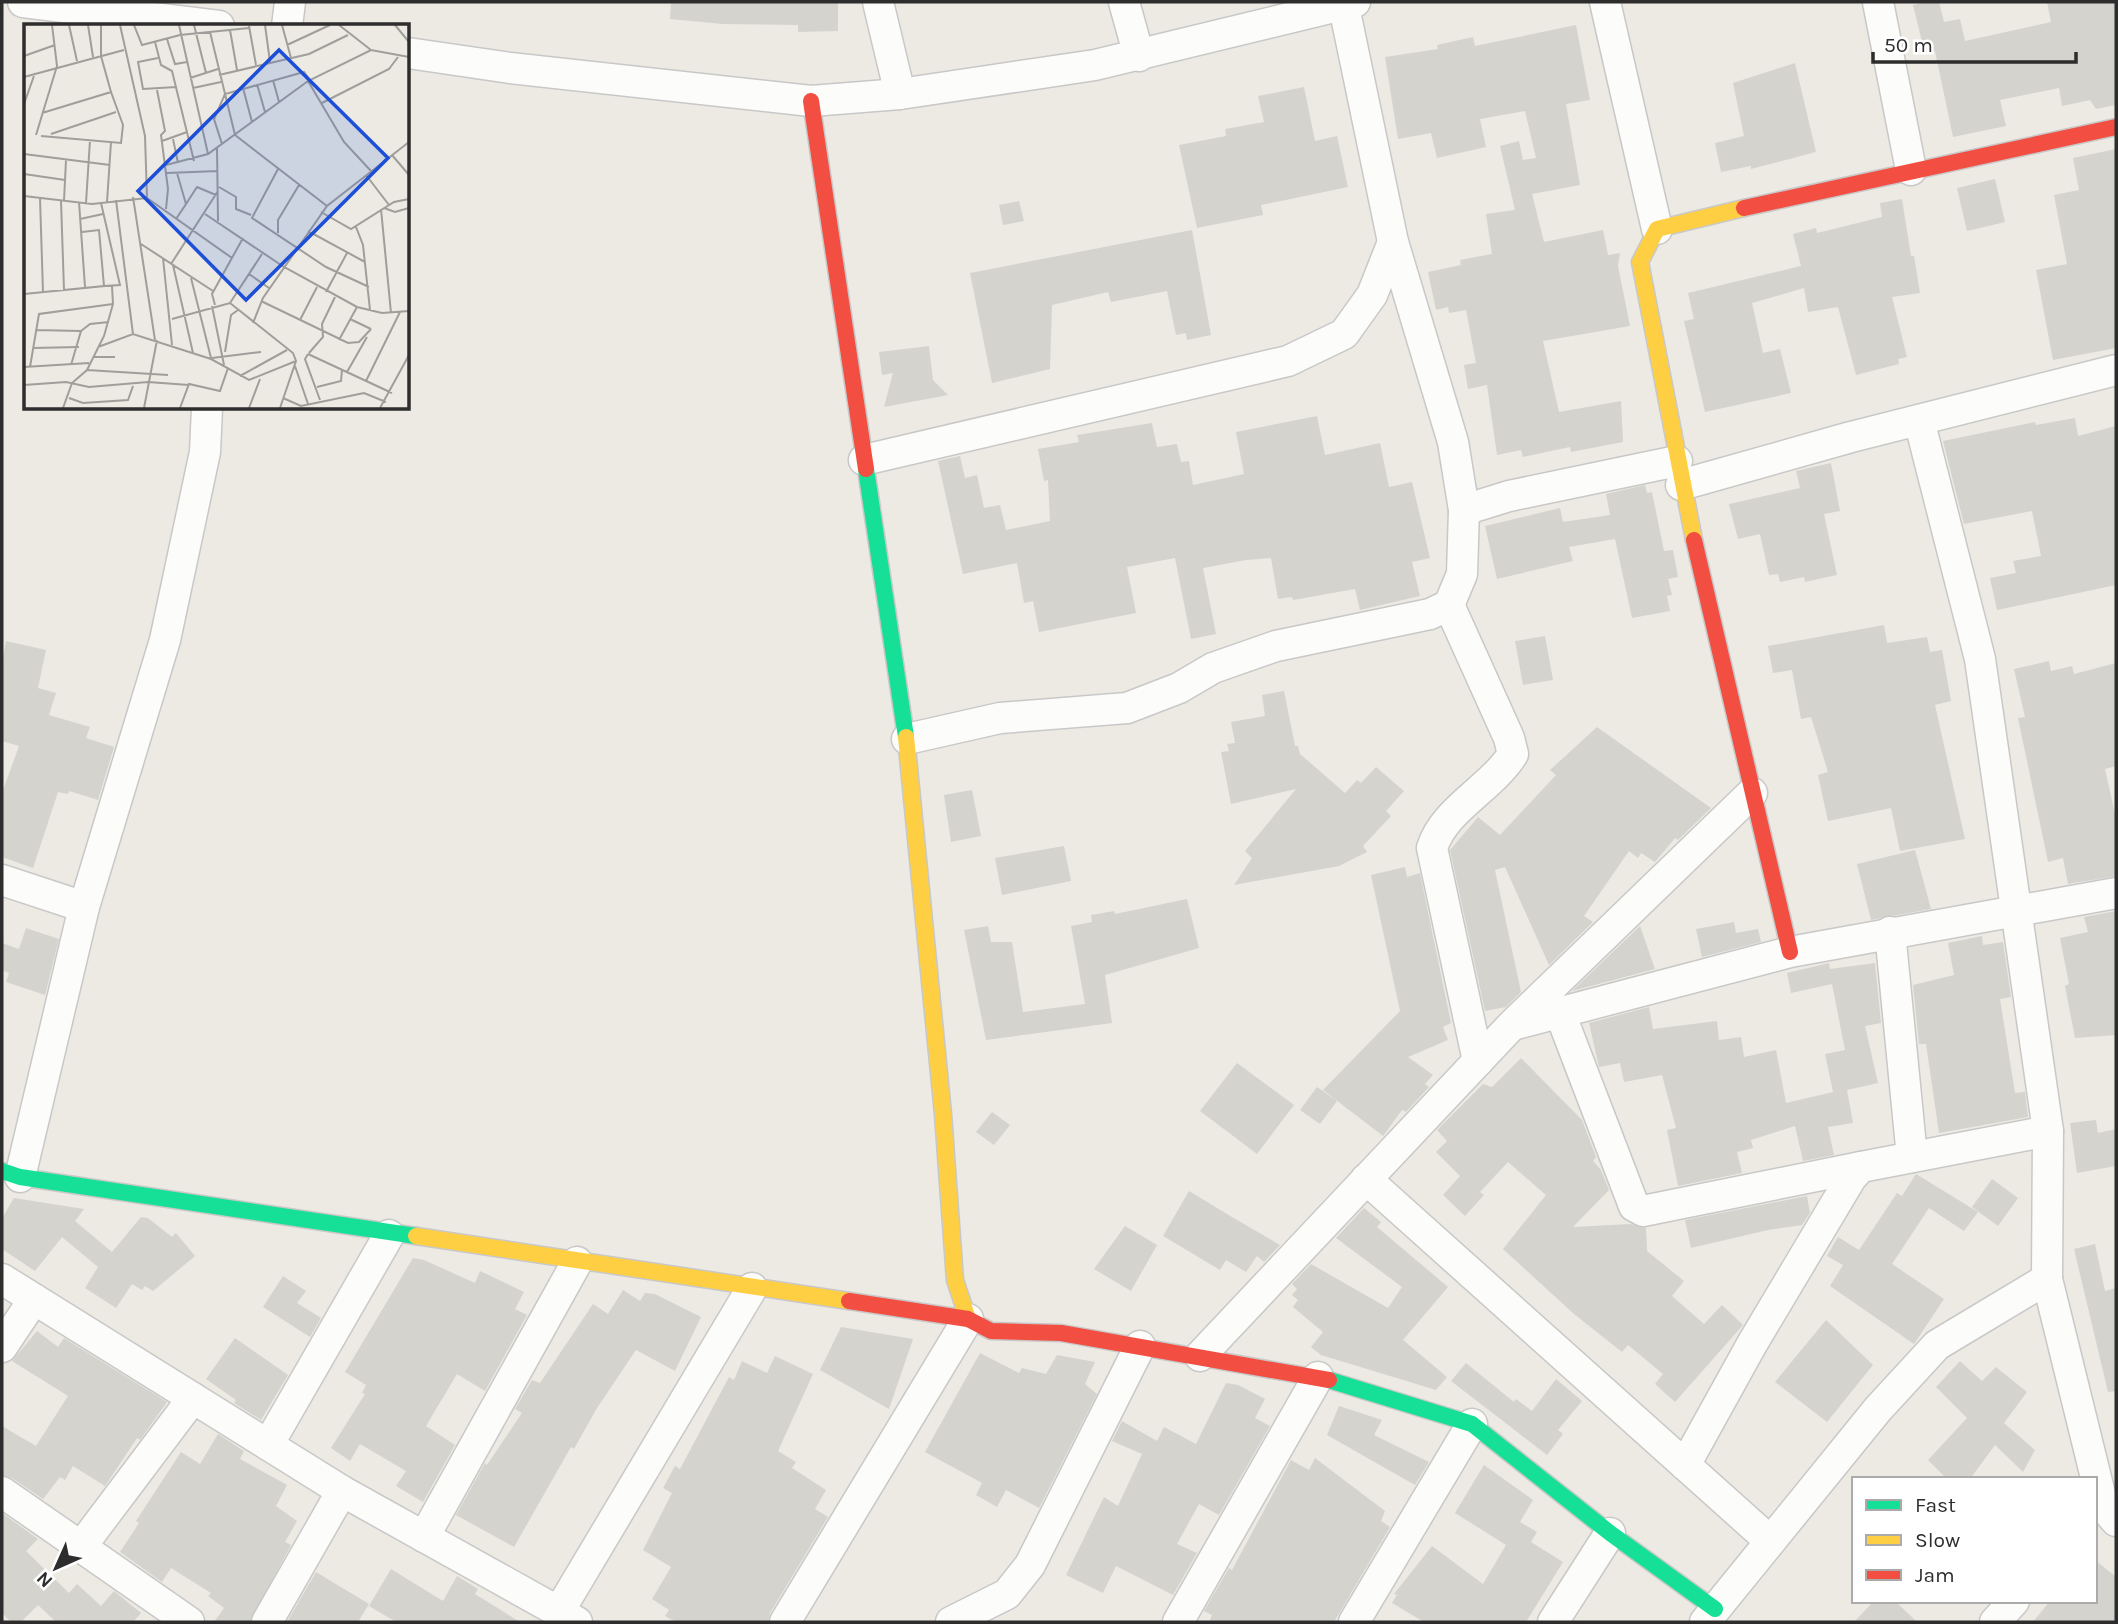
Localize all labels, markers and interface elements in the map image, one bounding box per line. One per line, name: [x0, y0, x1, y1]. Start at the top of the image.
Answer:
scale bar: [1873, 21, 2076, 65]
inset map: [24, 24, 410, 410]
text: 50 m: [1884, 33, 1933, 57]
legend: [1852, 1477, 2097, 1603]
text: Fast: [1915, 1493, 1956, 1517]
text: Slow: [1915, 1528, 1960, 1552]
north arrow: [21, 1533, 91, 1603]
text: Jam: [1915, 1563, 1955, 1587]
text: N: [32, 1567, 57, 1592]

